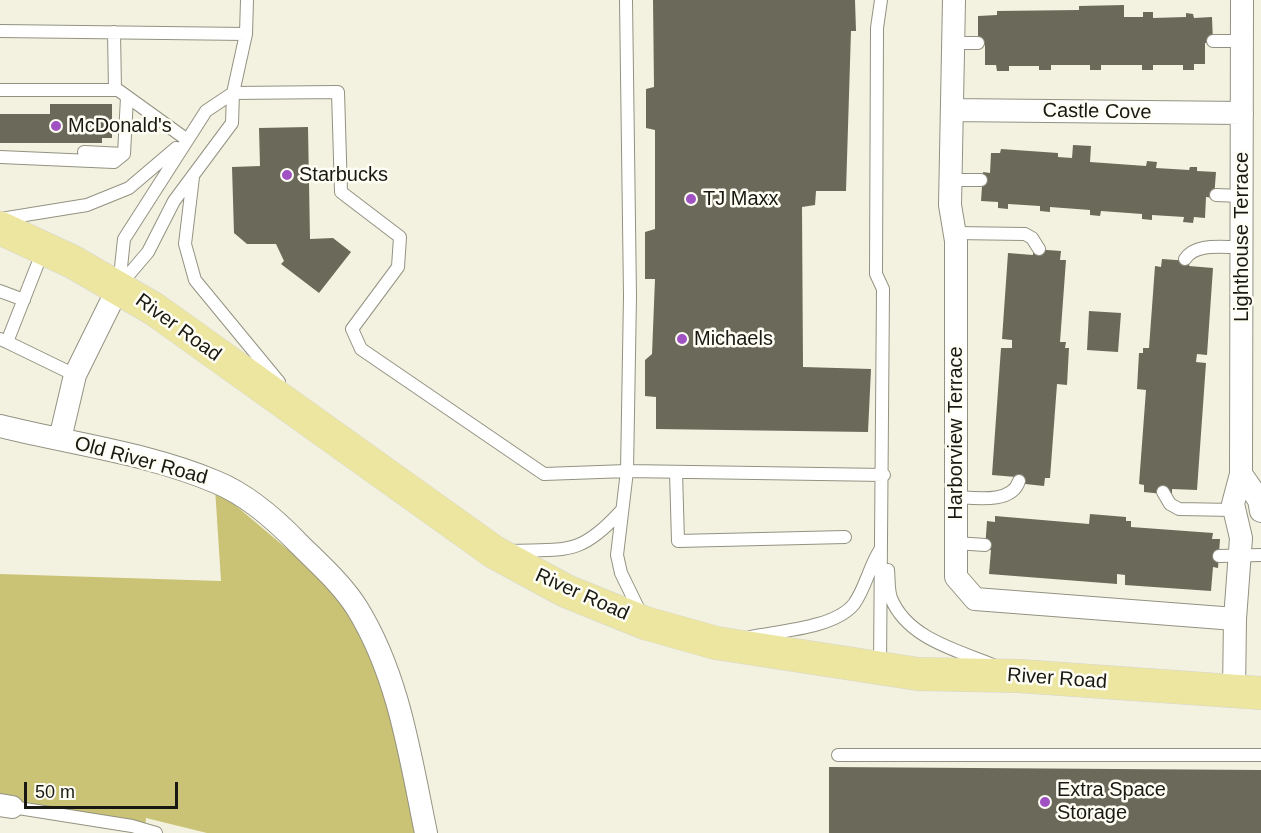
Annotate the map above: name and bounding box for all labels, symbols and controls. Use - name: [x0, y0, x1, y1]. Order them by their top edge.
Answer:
- street label: Castle Cove: [1042, 99, 1152, 125]
- place label: McDonald's: [68, 114, 172, 138]
- marker: McDonald's: [49, 119, 63, 133]
- street label: Lighthouse Terrace: [1230, 152, 1254, 322]
- place label: Starbucks: [299, 163, 388, 187]
- marker: Starbucks: [280, 168, 294, 182]
- place label: TJ Maxx: [703, 187, 779, 211]
- marker: TJ Maxx: [684, 192, 698, 206]
- street label: River Road: [130, 289, 226, 367]
- place label: Michaels: [694, 327, 773, 351]
- marker: Michaels: [675, 332, 689, 346]
- street label: Harborview Terrace: [944, 346, 968, 520]
- street label: Old River Road: [72, 432, 210, 490]
- street label: River Road: [531, 564, 633, 626]
- street label: River Road: [1006, 664, 1108, 694]
- scale bar: [27, 770, 182, 808]
- place label: Extra Space Storage: [1057, 778, 1166, 825]
- text: 50 m: [35, 782, 75, 802]
- marker: Extra Space Storage: [1038, 795, 1052, 809]

